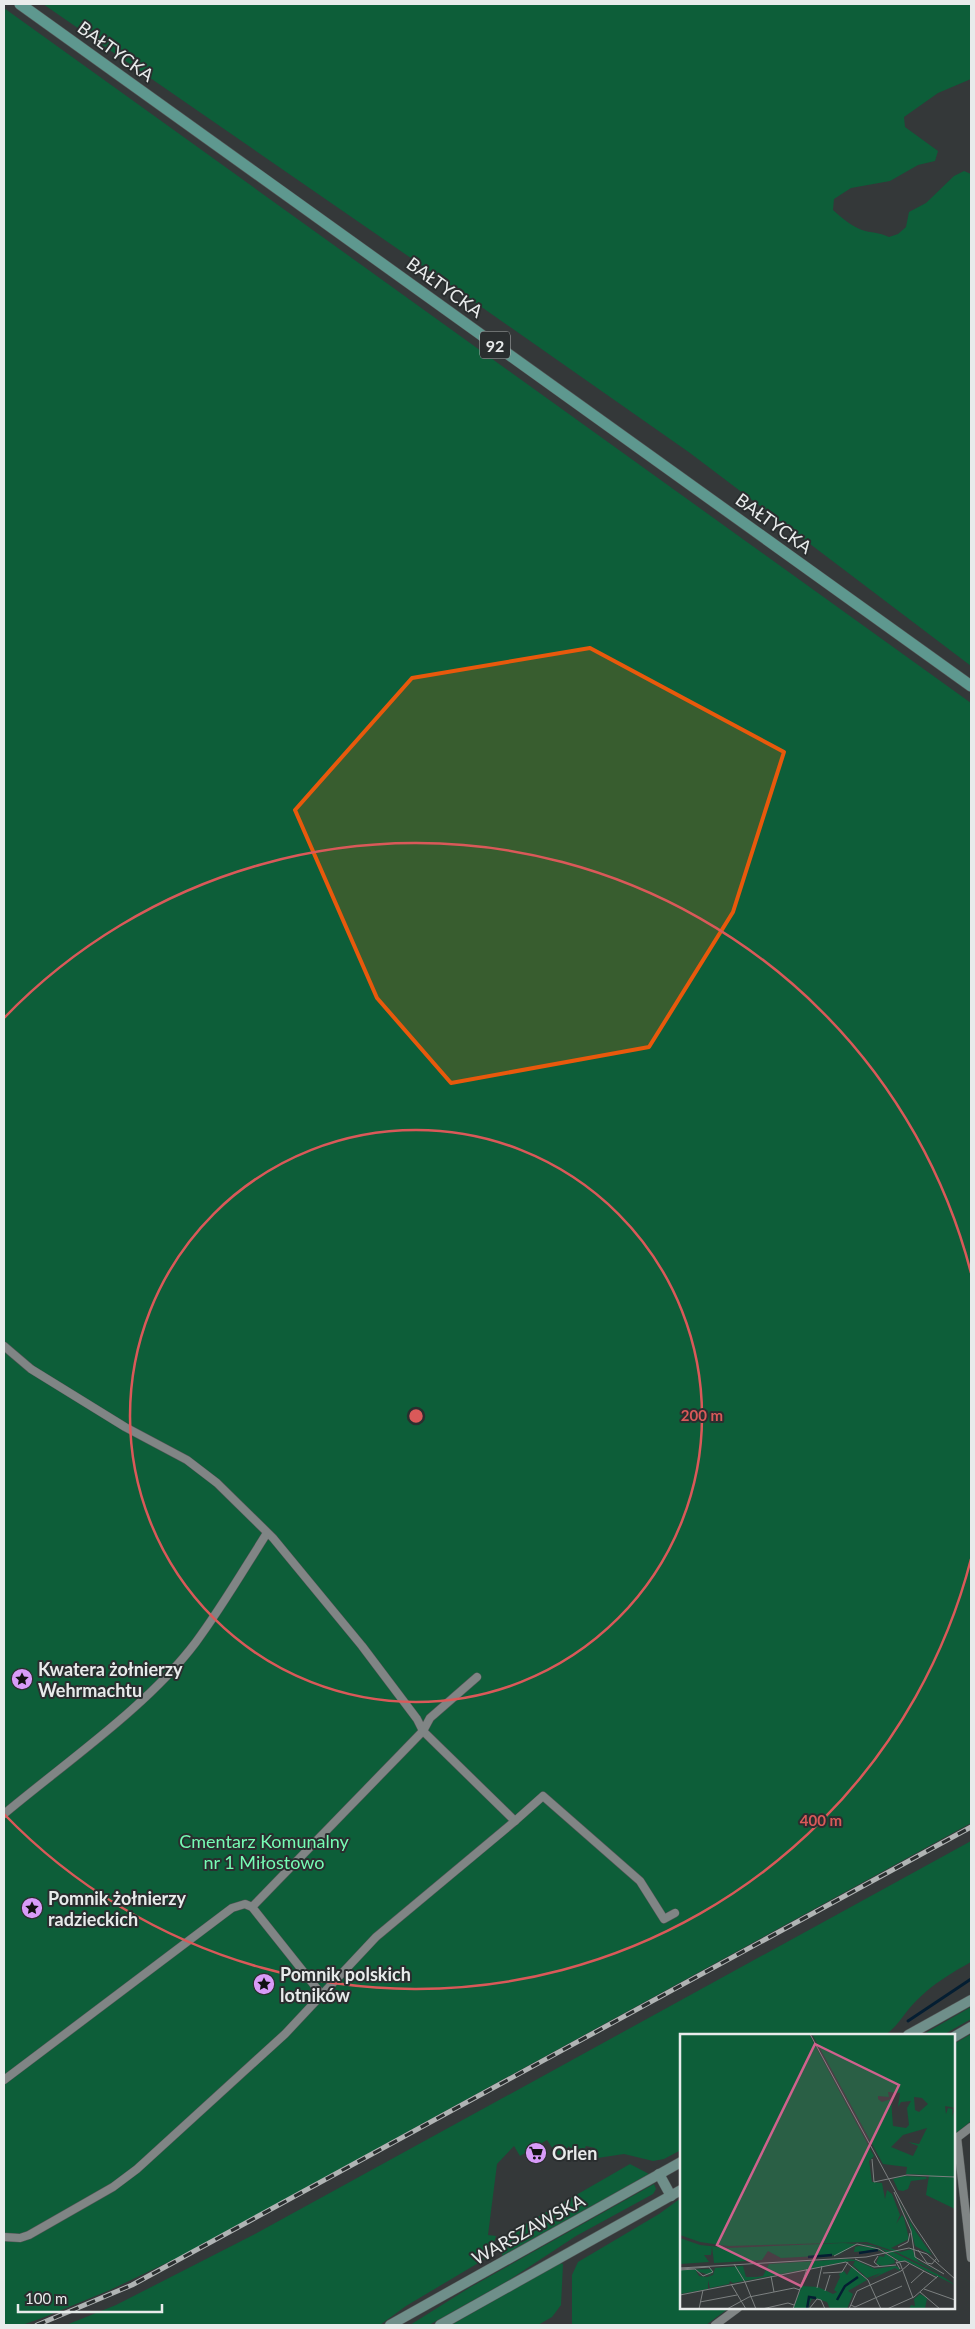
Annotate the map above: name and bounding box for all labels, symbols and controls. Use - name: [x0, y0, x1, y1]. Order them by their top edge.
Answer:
- street label: BAŁTYCKA: [74, 16, 159, 86]
- street label: BAŁTYCKA: [403, 252, 488, 322]
- road number: 92: [480, 332, 510, 358]
- street label: BAŁTYCKA: [732, 488, 817, 558]
- text: 200 m: [681, 1406, 723, 1424]
- centre of rings: [407, 1407, 425, 1425]
- place label: Kwatera żołnierzy Wehrmachtu: [38, 1658, 183, 1701]
- place icon: Kwatera żołnierzy Wehrmachtu: [10, 1667, 34, 1691]
- text: 400 m: [800, 1811, 842, 1829]
- park label: Cmentarz Komunalny nr 1 Miłostowo: [179, 1830, 349, 1873]
- place label: Pomnik żołnierzy radzieckich: [48, 1887, 187, 1930]
- place icon: Pomnik żołnierzy radzieckich: [20, 1896, 44, 1920]
- place label: Pomnik polskich lotników: [280, 1963, 411, 2006]
- place icon: Pomnik polskich lotników: [252, 1972, 276, 1996]
- inset map: [680, 2034, 955, 2309]
- supermarket icon: Orlen: [524, 2141, 548, 2165]
- place label: Orlen: [552, 2142, 597, 2164]
- street label: WARSZAWSKA: [468, 2189, 589, 2269]
- scale bar: [18, 2282, 161, 2314]
- text: 100 m: [25, 2289, 67, 2307]

